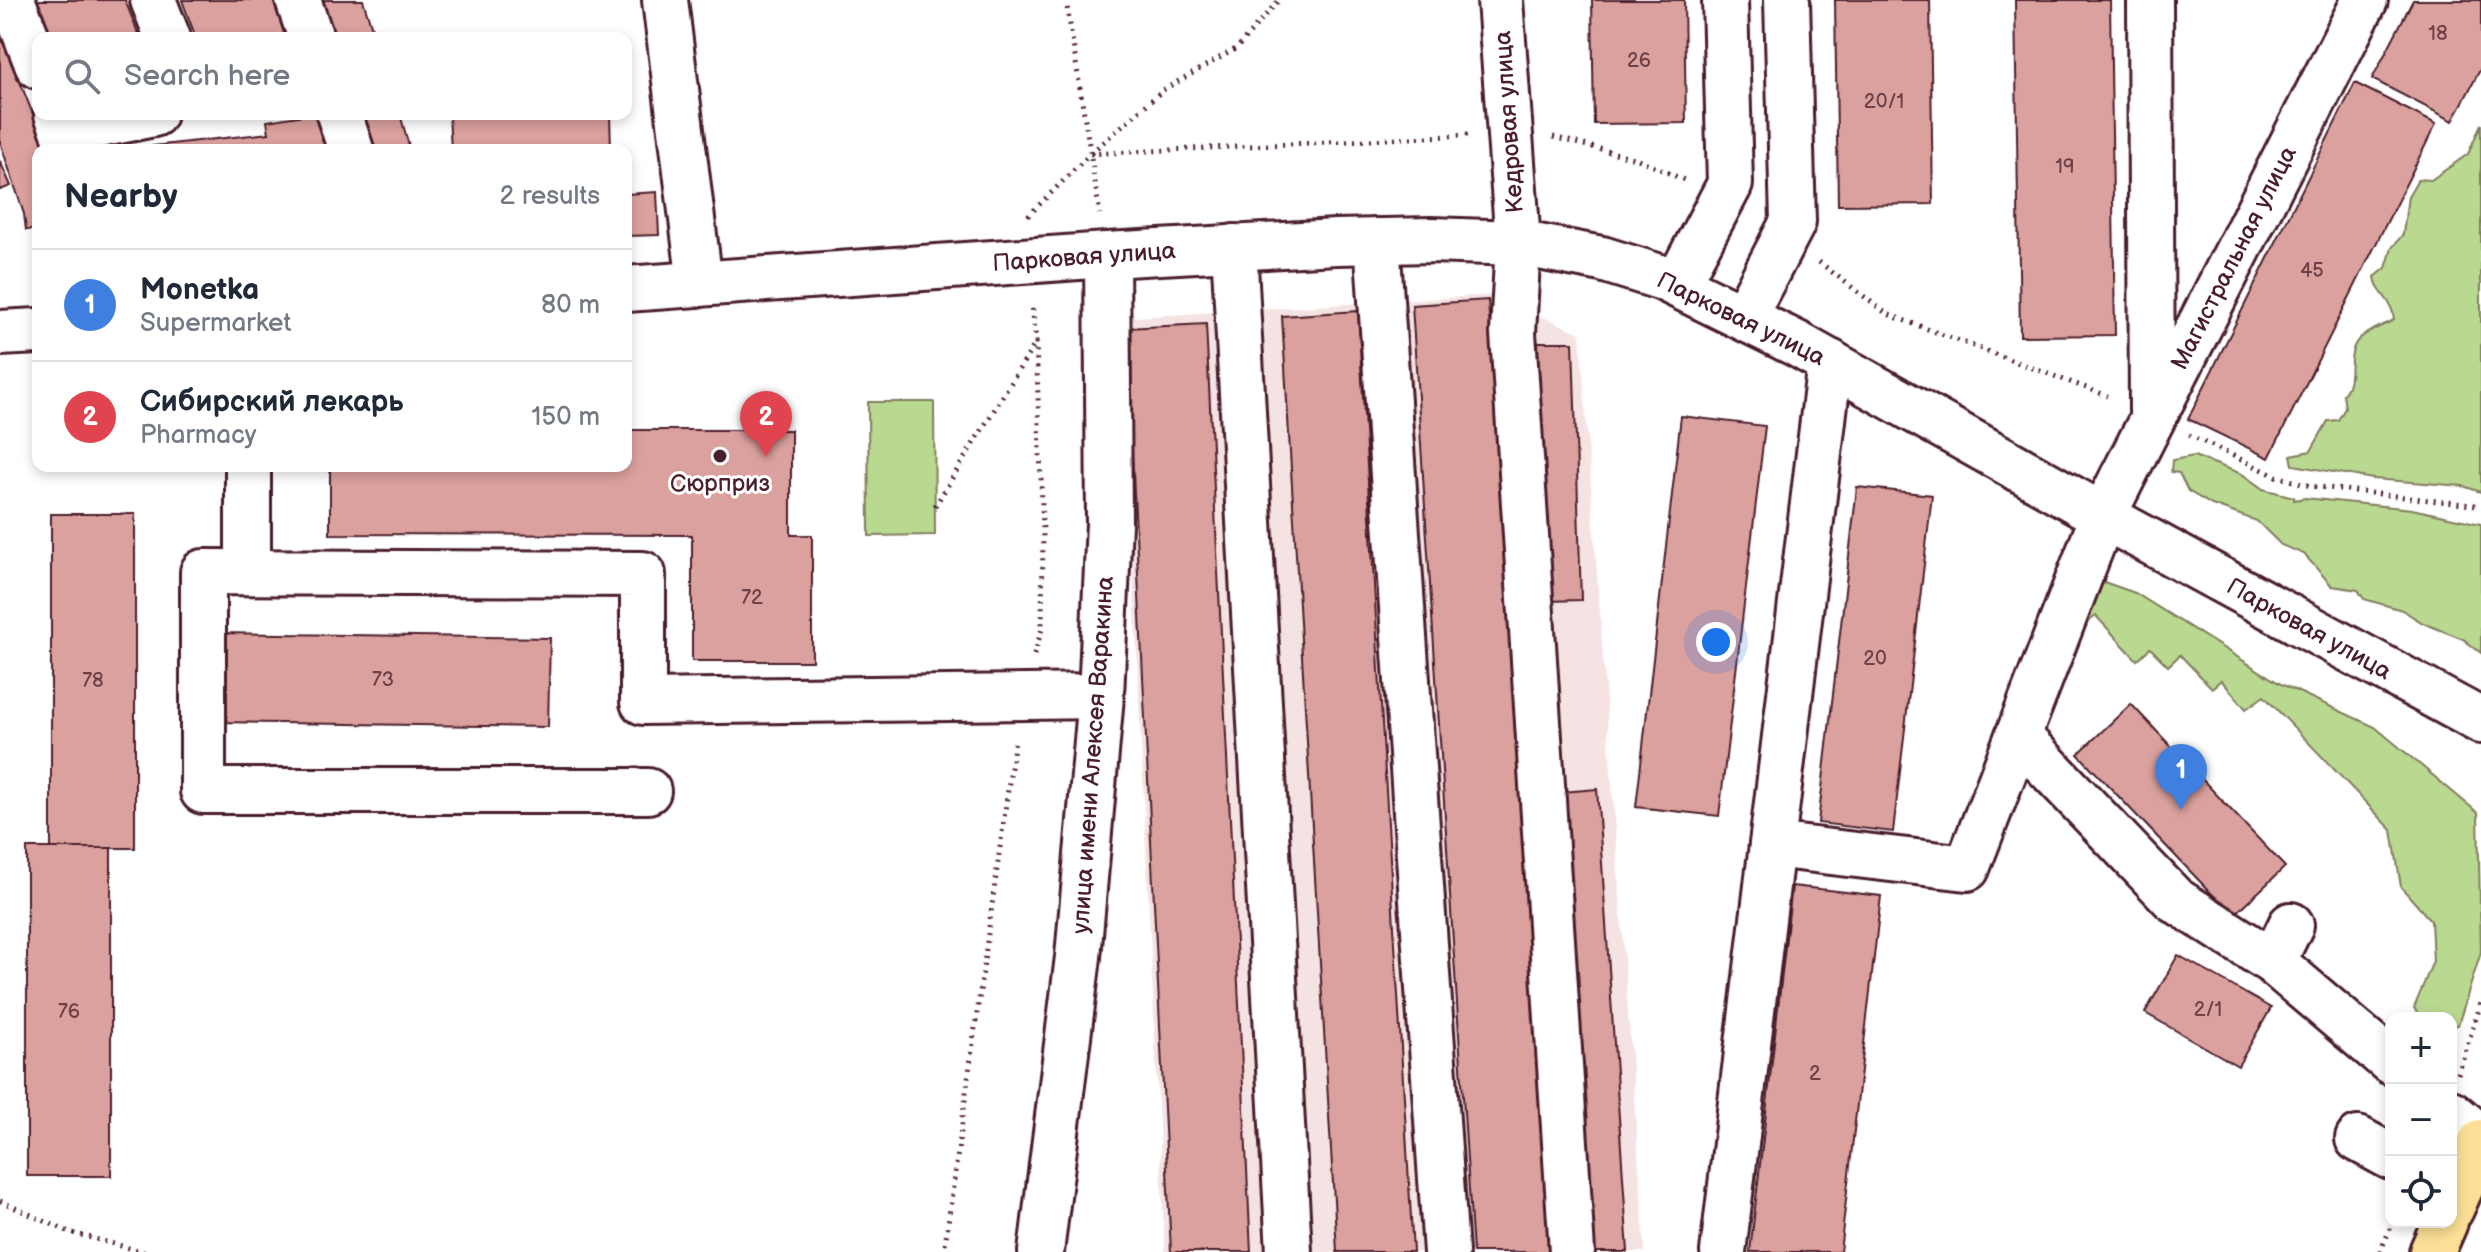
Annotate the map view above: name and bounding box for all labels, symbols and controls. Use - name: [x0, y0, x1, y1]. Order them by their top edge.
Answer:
- house number: 18: [2428, 22, 2448, 46]
- street label: Кедровая улица: [1488, 30, 1530, 214]
- search box: [32, 32, 632, 120]
- house number: 26: [1627, 49, 1651, 73]
- icon: search: [60, 54, 104, 98]
- text: Search here: [124, 58, 290, 94]
- house number: 20/1: [1864, 90, 1904, 114]
- street label: Магистральная улица: [2165, 141, 2303, 375]
- house number: 19: [2055, 155, 2075, 179]
- text: Nearby: [64, 176, 178, 217]
- text: 2 results: [500, 181, 600, 212]
- street label: Парковая улица: [991, 236, 1177, 278]
- house number: 45: [2300, 259, 2324, 283]
- street label: Парковая улица: [1652, 266, 1830, 372]
- text: Monetka: [140, 272, 259, 308]
- text: 1: [85, 290, 95, 321]
- text: 80 m: [541, 290, 600, 321]
- text: Supermarket: [140, 308, 291, 339]
- text: Сибирский лекарь: [140, 384, 404, 420]
- pin: 2: [740, 391, 792, 457]
- text: 2: [82, 402, 98, 433]
- text: 150 m: [531, 402, 600, 433]
- text: Pharmacy: [140, 420, 256, 451]
- marker: Сюрприз: [711, 447, 729, 465]
- place label: Сюрприз: [670, 469, 770, 498]
- street label: Парковая улица: [2222, 572, 2396, 686]
- street label: улица имени Алексея Варакина: [1066, 575, 1120, 935]
- house number: 72: [741, 586, 763, 610]
- your location: [1696, 622, 1736, 662]
- house number: 20: [1863, 647, 1887, 671]
- house number: 73: [372, 668, 394, 692]
- house number: 78: [82, 669, 104, 693]
- pin: 1: [2155, 744, 2207, 810]
- house number: 2/1: [2194, 998, 2222, 1022]
- house number: 76: [58, 1000, 80, 1024]
- map controls: [2385, 1012, 2457, 1228]
- button: +: [2385, 1012, 2457, 1084]
- house number: 2: [1809, 1062, 1821, 1086]
- button: −: [2385, 1084, 2457, 1156]
- button: locate: [2385, 1156, 2457, 1228]

